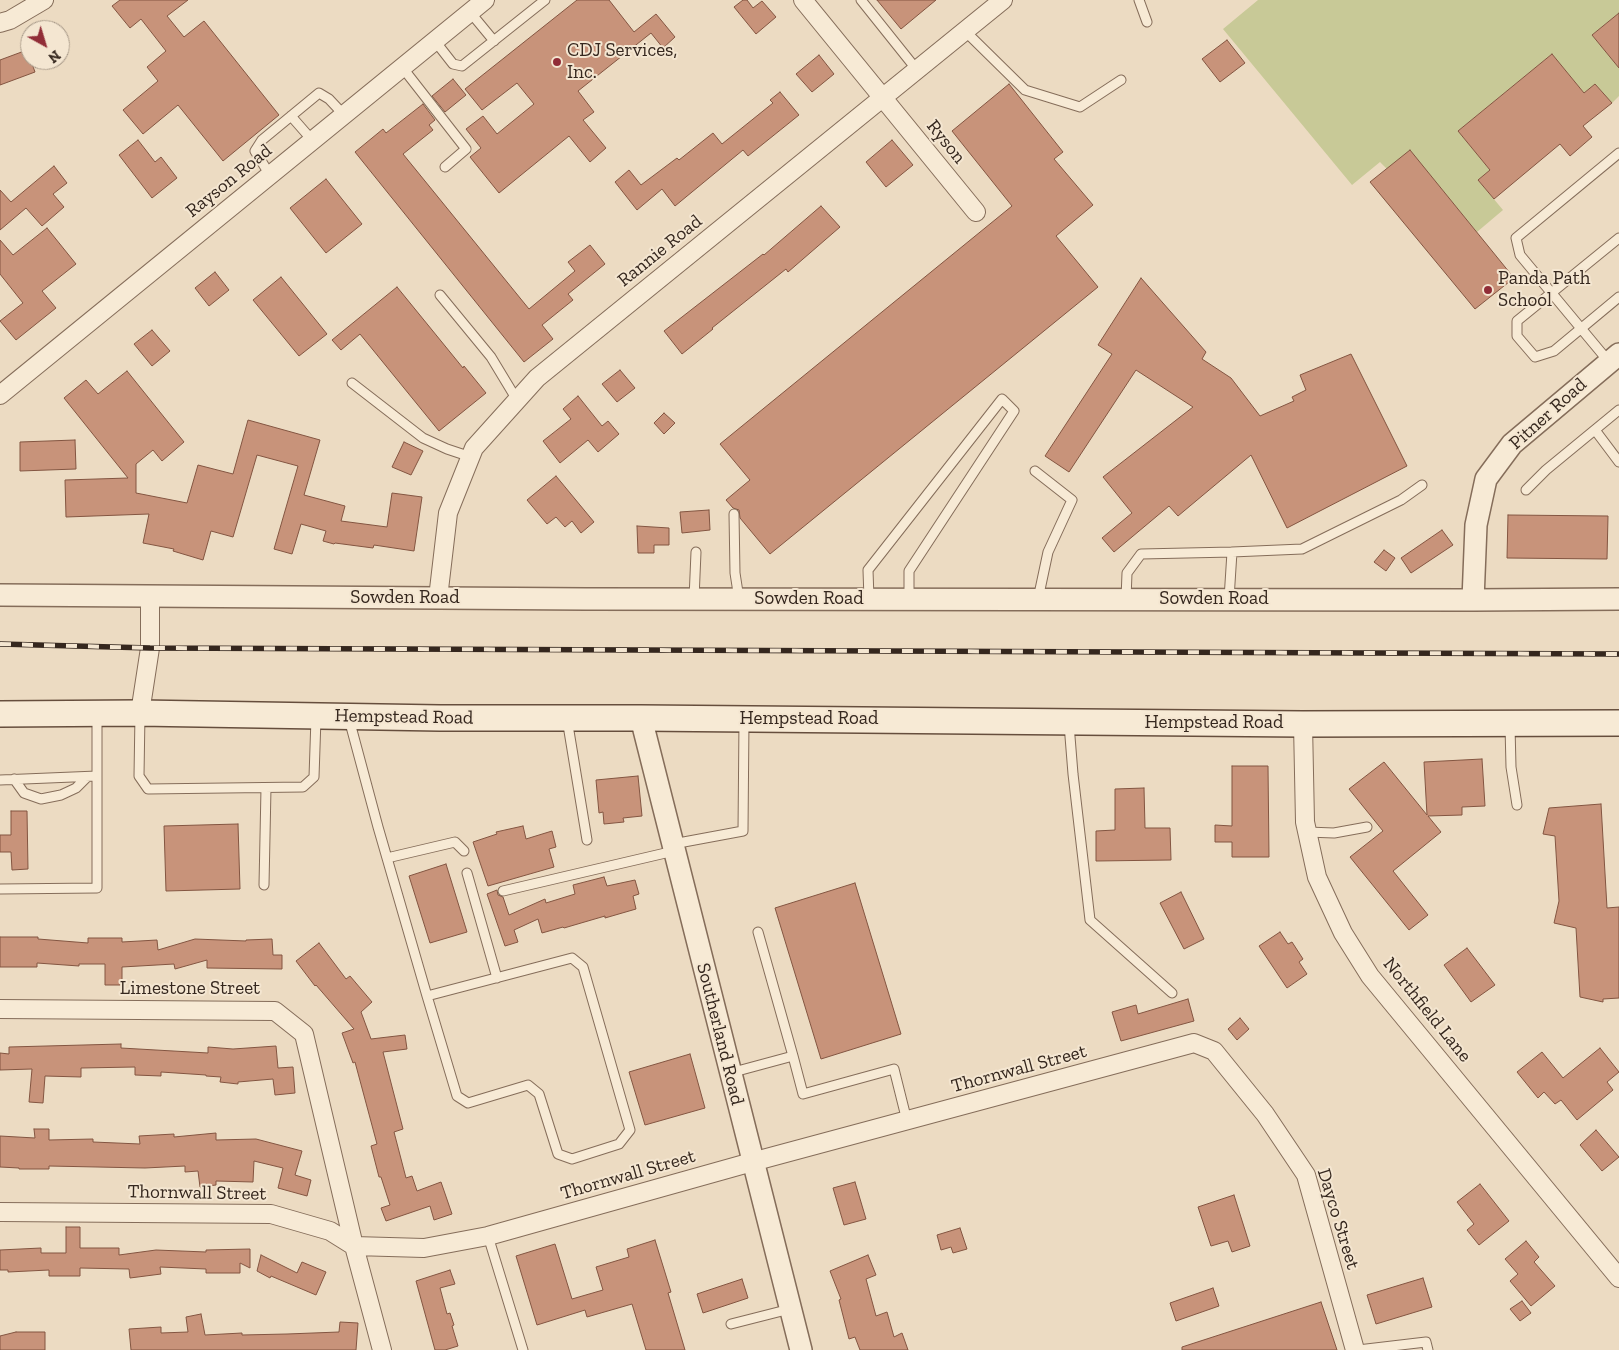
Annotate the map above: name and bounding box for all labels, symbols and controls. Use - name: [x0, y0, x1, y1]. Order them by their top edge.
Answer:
- north arrow: [20, 20, 70, 70]
- place label: CDJ Services, Inc.: [567, 40, 677, 84]
- text: N: [45, 46, 64, 66]
- marker: CDJ Services, Inc.: [551, 56, 563, 68]
- street label: Ryson: [921, 115, 971, 169]
- street label: Rayson Road: [181, 139, 277, 223]
- street label: Rannie Road: [613, 210, 707, 292]
- place label: Panda Path School: [1498, 268, 1590, 312]
- marker: Panda Path School: [1482, 284, 1494, 296]
- street label: Pitner Road: [1505, 373, 1591, 455]
- street label: Sowden Road: [350, 587, 460, 609]
- street label: Sowden Road: [754, 588, 864, 610]
- street label: Sowden Road: [1159, 588, 1269, 610]
- street label: Hempstead Road: [334, 704, 474, 730]
- street label: Hempstead Road: [740, 708, 878, 730]
- street label: Hempstead Road: [1145, 712, 1283, 734]
- street label: Northfield Lane: [1378, 953, 1476, 1067]
- street label: Southerland Road: [691, 961, 749, 1107]
- street label: Limestone Street: [120, 978, 260, 1000]
- street label: Thornwall Street: [949, 1040, 1089, 1098]
- street label: Thornwall Street: [558, 1145, 698, 1205]
- street label: Dayco Street: [1312, 1166, 1364, 1272]
- street label: Thornwall Street: [127, 1180, 267, 1206]

